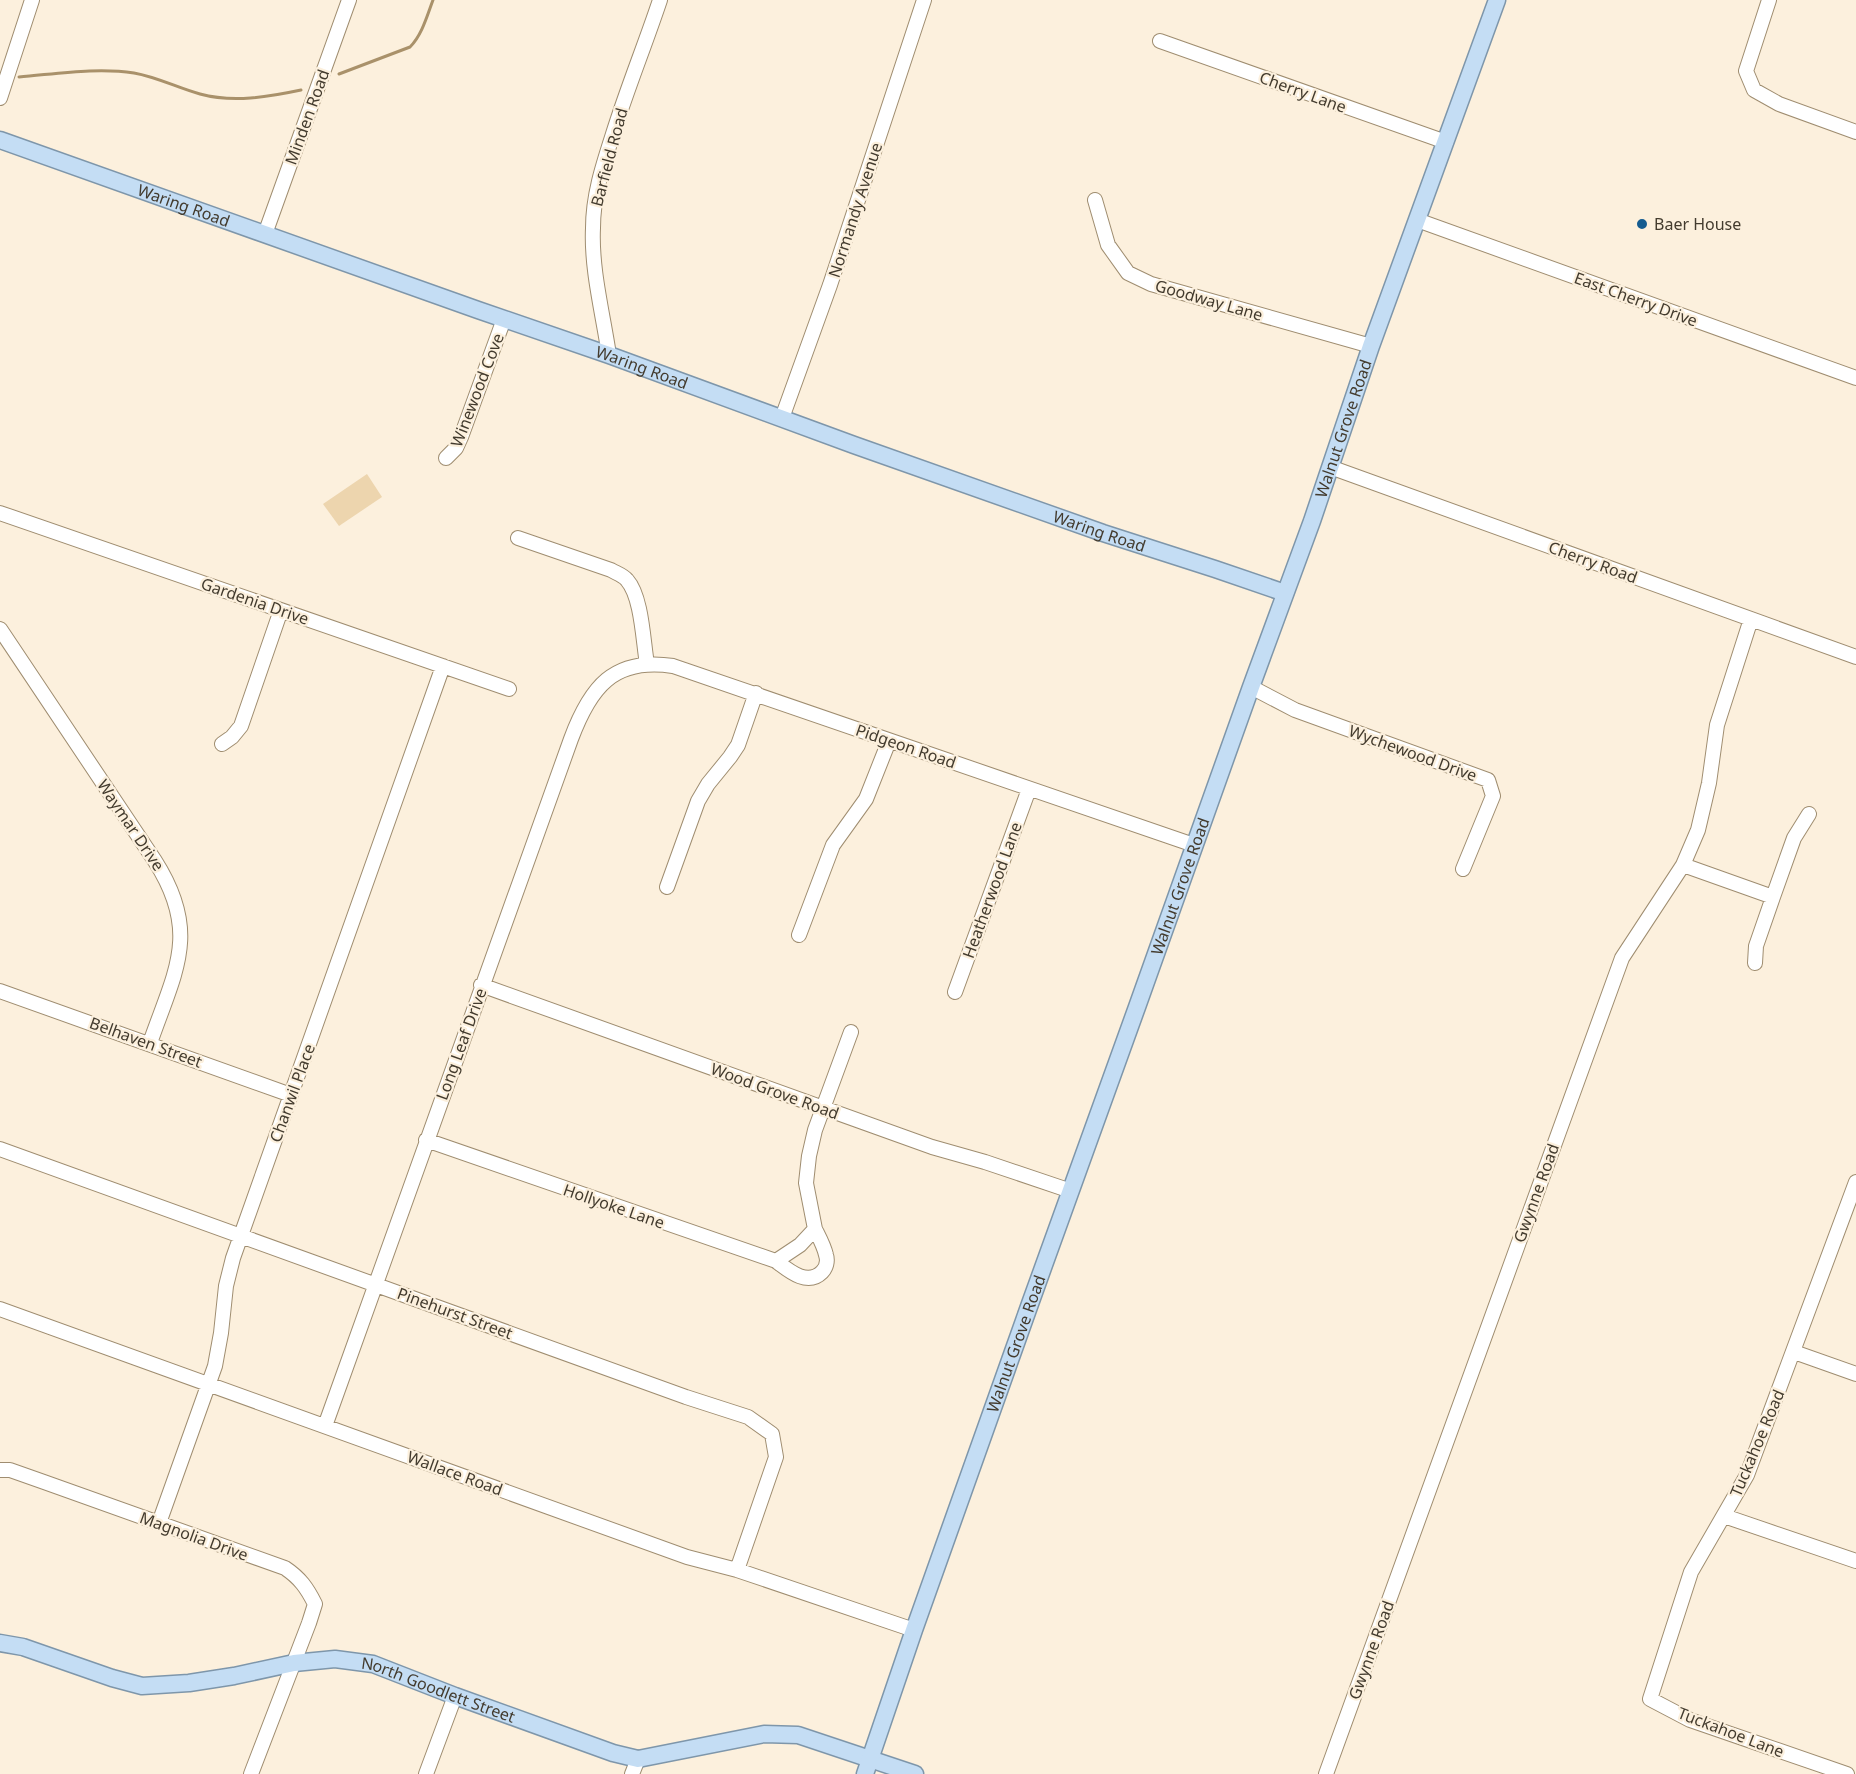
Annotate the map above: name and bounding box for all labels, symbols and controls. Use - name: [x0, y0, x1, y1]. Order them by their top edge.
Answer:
- street label: Minden Road: [280, 66, 334, 168]
- street label: Cherry Lane: [1257, 66, 1349, 118]
- street label: Barfield Road: [585, 105, 633, 209]
- street label: Normandy Avenue: [823, 140, 887, 280]
- street label: Waring Road: [134, 179, 233, 232]
- place label: Baer House: [1654, 213, 1741, 235]
- marker: Baer House: [1635, 217, 1649, 231]
- street label: East Cherry Drive: [1571, 266, 1701, 332]
- street label: Goodway Lane: [1153, 274, 1265, 326]
- street label: Winewood Cove: [445, 330, 509, 450]
- street label: Waring Road: [593, 340, 691, 394]
- street label: Walnut Grove Road: [1310, 356, 1377, 500]
- street label: Waring Road: [1050, 505, 1149, 557]
- street label: Cherry Road: [1546, 536, 1640, 588]
- street label: Gardenia Drive: [198, 572, 312, 630]
- street label: Pidgeon Road: [853, 719, 959, 773]
- street label: Wychewood Drive: [1346, 720, 1480, 786]
- street label: Waymar Drive: [92, 775, 170, 875]
- street label: Walnut Grove Road: [1145, 814, 1215, 958]
- street label: Heatherwood Lane: [957, 819, 1027, 961]
- street label: Long Leaf Drive: [431, 985, 491, 1103]
- street label: Belhaven Street: [87, 1011, 206, 1073]
- street label: Chanwil Place: [264, 1041, 320, 1145]
- street label: Wood Grove Road: [708, 1058, 842, 1124]
- street label: Gwynne Road: [1508, 1140, 1564, 1246]
- street label: Hollyoke Lane: [560, 1178, 668, 1234]
- street label: Walnut Grove Road: [981, 1272, 1051, 1415]
- street label: Pinehurst Street: [394, 1282, 516, 1344]
- street label: Tuckahoe Road: [1725, 1386, 1789, 1500]
- street label: Wallace Road: [404, 1446, 506, 1500]
- street label: Magnolia Drive: [137, 1506, 251, 1566]
- street label: Gwynne Road: [1343, 1597, 1399, 1703]
- street label: North Goodlett Street: [360, 1652, 518, 1728]
- street label: Tuckahoe Lane: [1675, 1702, 1787, 1762]

